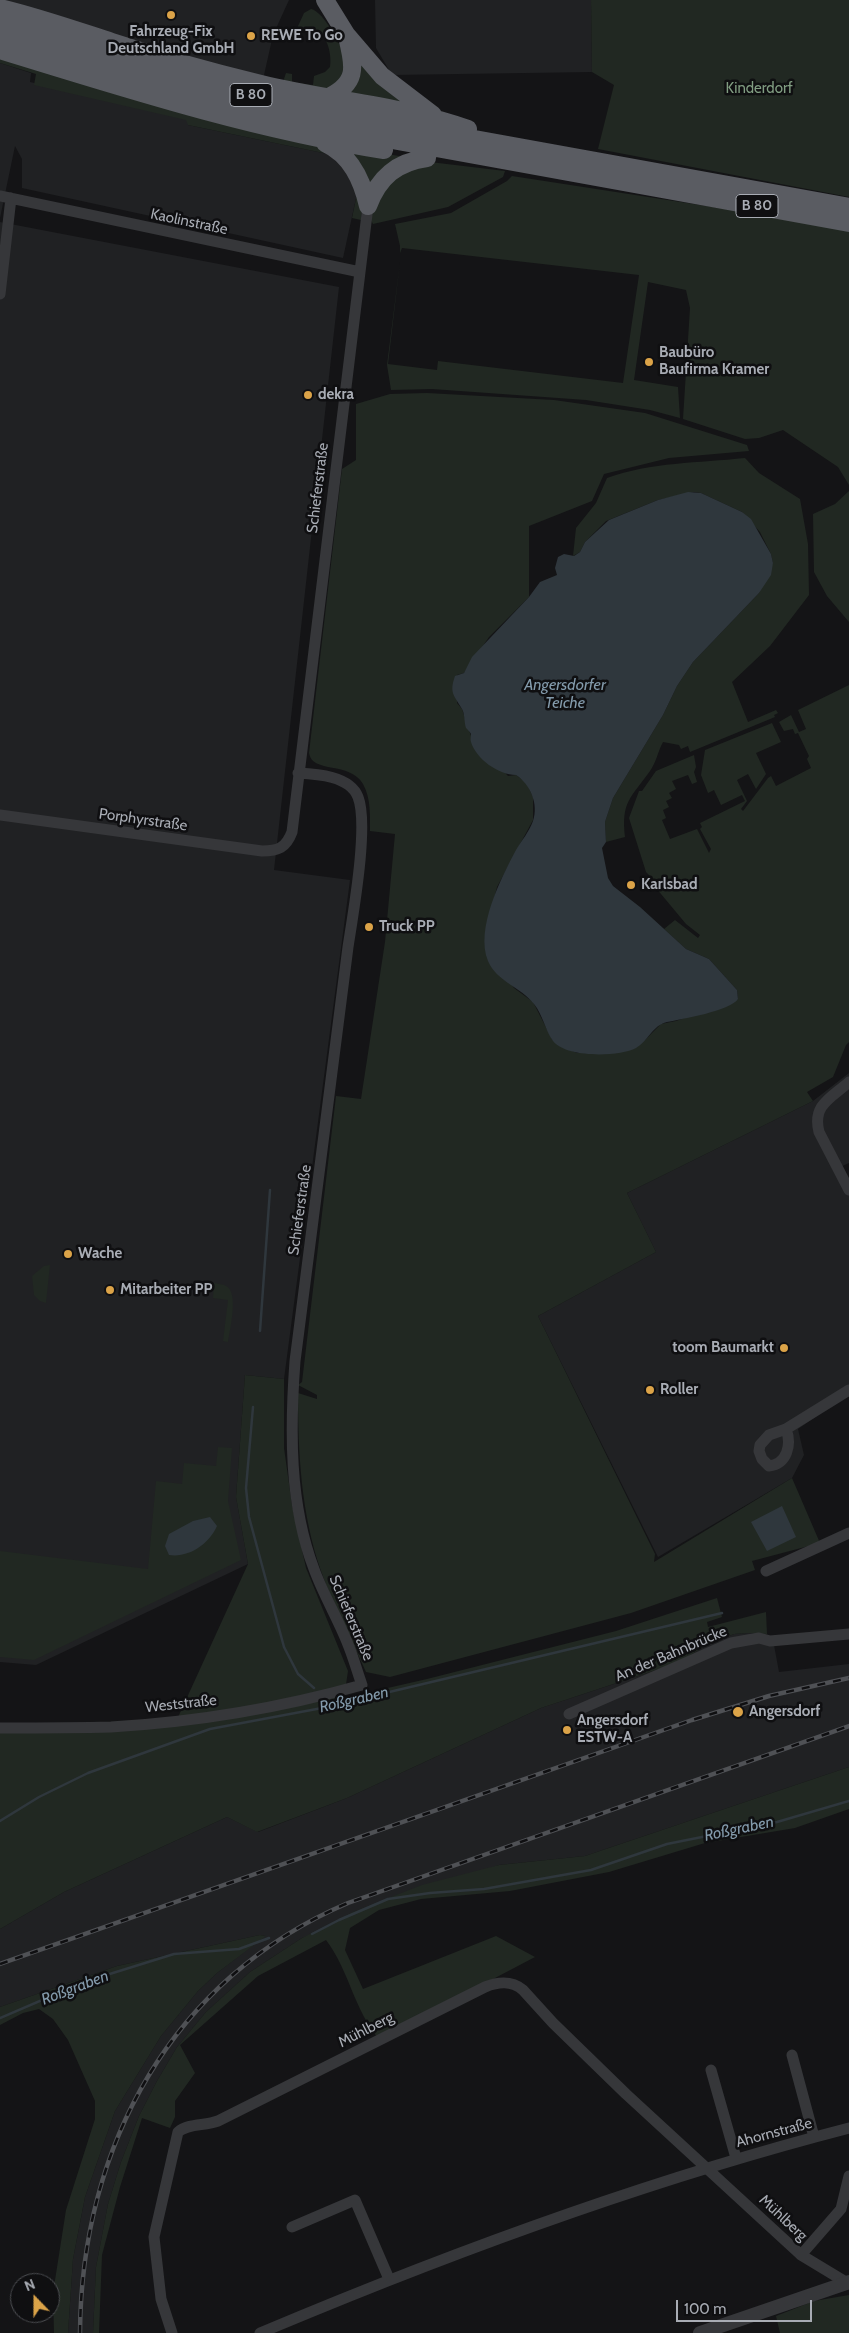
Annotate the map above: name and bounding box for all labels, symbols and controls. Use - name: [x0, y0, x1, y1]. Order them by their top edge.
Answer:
- marker: Fahrzeug-Fix Deutschland GmbH: [165, 9, 177, 21]
- place label: Fahrzeug-Fix Deutschland GmbH: [107, 23, 235, 58]
- place label: REWE To Go: [261, 27, 343, 45]
- marker: REWE To Go: [245, 30, 257, 42]
- park label: Kinderdorf: [725, 80, 793, 98]
- road number: B 80: [230, 84, 272, 106]
- road number: B 80: [736, 195, 778, 218]
- street label: Kaolinstraße: [149, 205, 229, 239]
- place label: Baubüro Baufirma Kramer: [659, 344, 769, 379]
- marker: Baubüro Baufirma Kramer: [643, 356, 655, 368]
- place label: dekra: [318, 386, 354, 404]
- marker: dekra: [302, 389, 314, 401]
- street label: Schieferstraße: [304, 442, 332, 534]
- water label: Angersdorfer Teiche: [524, 675, 606, 713]
- street label: Porphyrstraße: [98, 805, 188, 835]
- place label: Karlsbad: [641, 876, 698, 894]
- marker: Karlsbad: [625, 879, 637, 891]
- place label: Truck PP: [379, 918, 435, 936]
- marker: Truck PP: [363, 921, 375, 933]
- street label: Schieferstraße: [285, 1164, 315, 1256]
- place label: Wache: [78, 1245, 122, 1263]
- marker: Wache: [62, 1248, 74, 1260]
- place label: Mitarbeiter PP: [120, 1281, 213, 1299]
- marker: Mitarbeiter PP: [104, 1284, 116, 1296]
- place label: toom Baumarkt: [672, 1339, 774, 1357]
- marker: toom Baumarkt: [778, 1342, 790, 1354]
- place label: Roller: [660, 1381, 698, 1399]
- marker: Roller: [644, 1384, 656, 1396]
- street label: Schieferstraße: [325, 1573, 377, 1663]
- street label: An der Bahnbrücke: [612, 1622, 730, 1686]
- water label: Roßgraben: [318, 1683, 390, 1717]
- street label: Weststraße: [144, 1691, 218, 1717]
- place label: Angersdorf: [749, 1703, 820, 1721]
- marker: Angersdorf: [731, 1705, 745, 1719]
- place label: Angersdorf ESTW-A: [577, 1712, 648, 1747]
- marker: Angersdorf ESTW-A: [561, 1724, 573, 1736]
- water label: Roßgraben: [703, 1812, 775, 1846]
- water label: Roßgraben: [39, 1966, 111, 2010]
- street label: Mühlberg: [335, 2008, 397, 2052]
- street label: Ahornstraße: [734, 2114, 814, 2152]
- street label: Mühlberg: [755, 2191, 811, 2245]
- north arrow: [10, 2273, 60, 2323]
- text: N: [22, 2275, 38, 2295]
- scale bar: [679, 2290, 815, 2322]
- text: 100 m: [684, 2300, 726, 2318]

